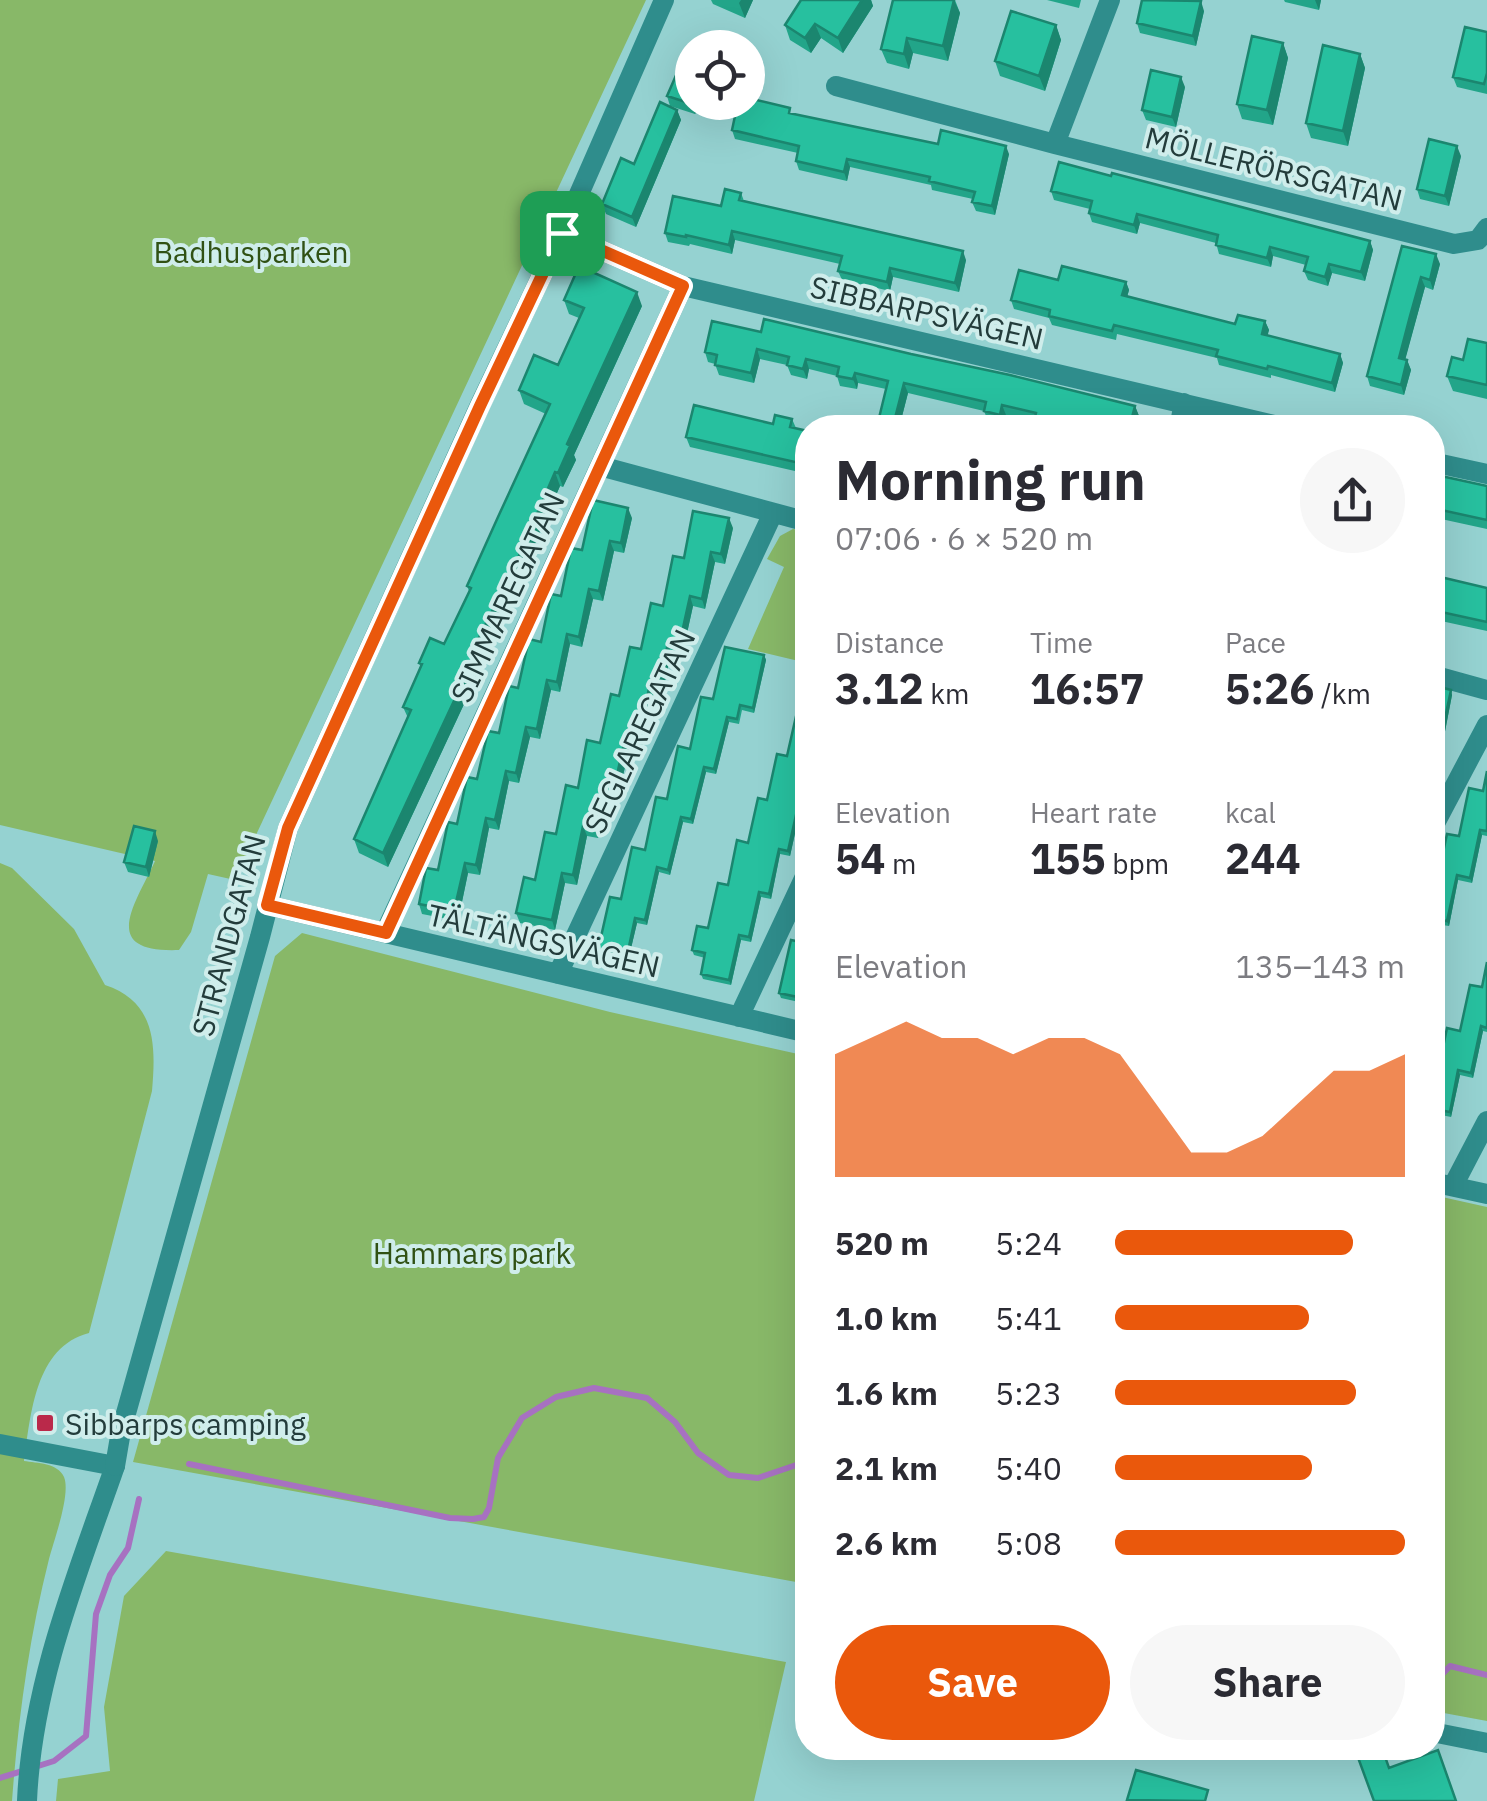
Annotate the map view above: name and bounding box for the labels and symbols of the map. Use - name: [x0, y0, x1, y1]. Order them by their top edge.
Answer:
- street label: MÖLLERÖRSGATAN: [1141, 117, 1407, 219]
- pin: [520, 191, 605, 276]
- park label: Badhusparken: [154, 232, 348, 271]
- street label: SIBBARPSVÄGEN: [807, 266, 1047, 358]
- street label: SIMMAREGATAN: [441, 486, 573, 708]
- street label: SEGLAREGATAN: [575, 623, 703, 839]
- street label: STRANDGATAN: [182, 830, 274, 1040]
- street label: TÄLTÄNGSVÄGEN: [424, 894, 664, 986]
- park label: Hammars park: [373, 1233, 571, 1272]
- place label: Sibbarps camping: [65, 1404, 306, 1443]
- marker: Sibbarps camping: [34, 1412, 56, 1434]

